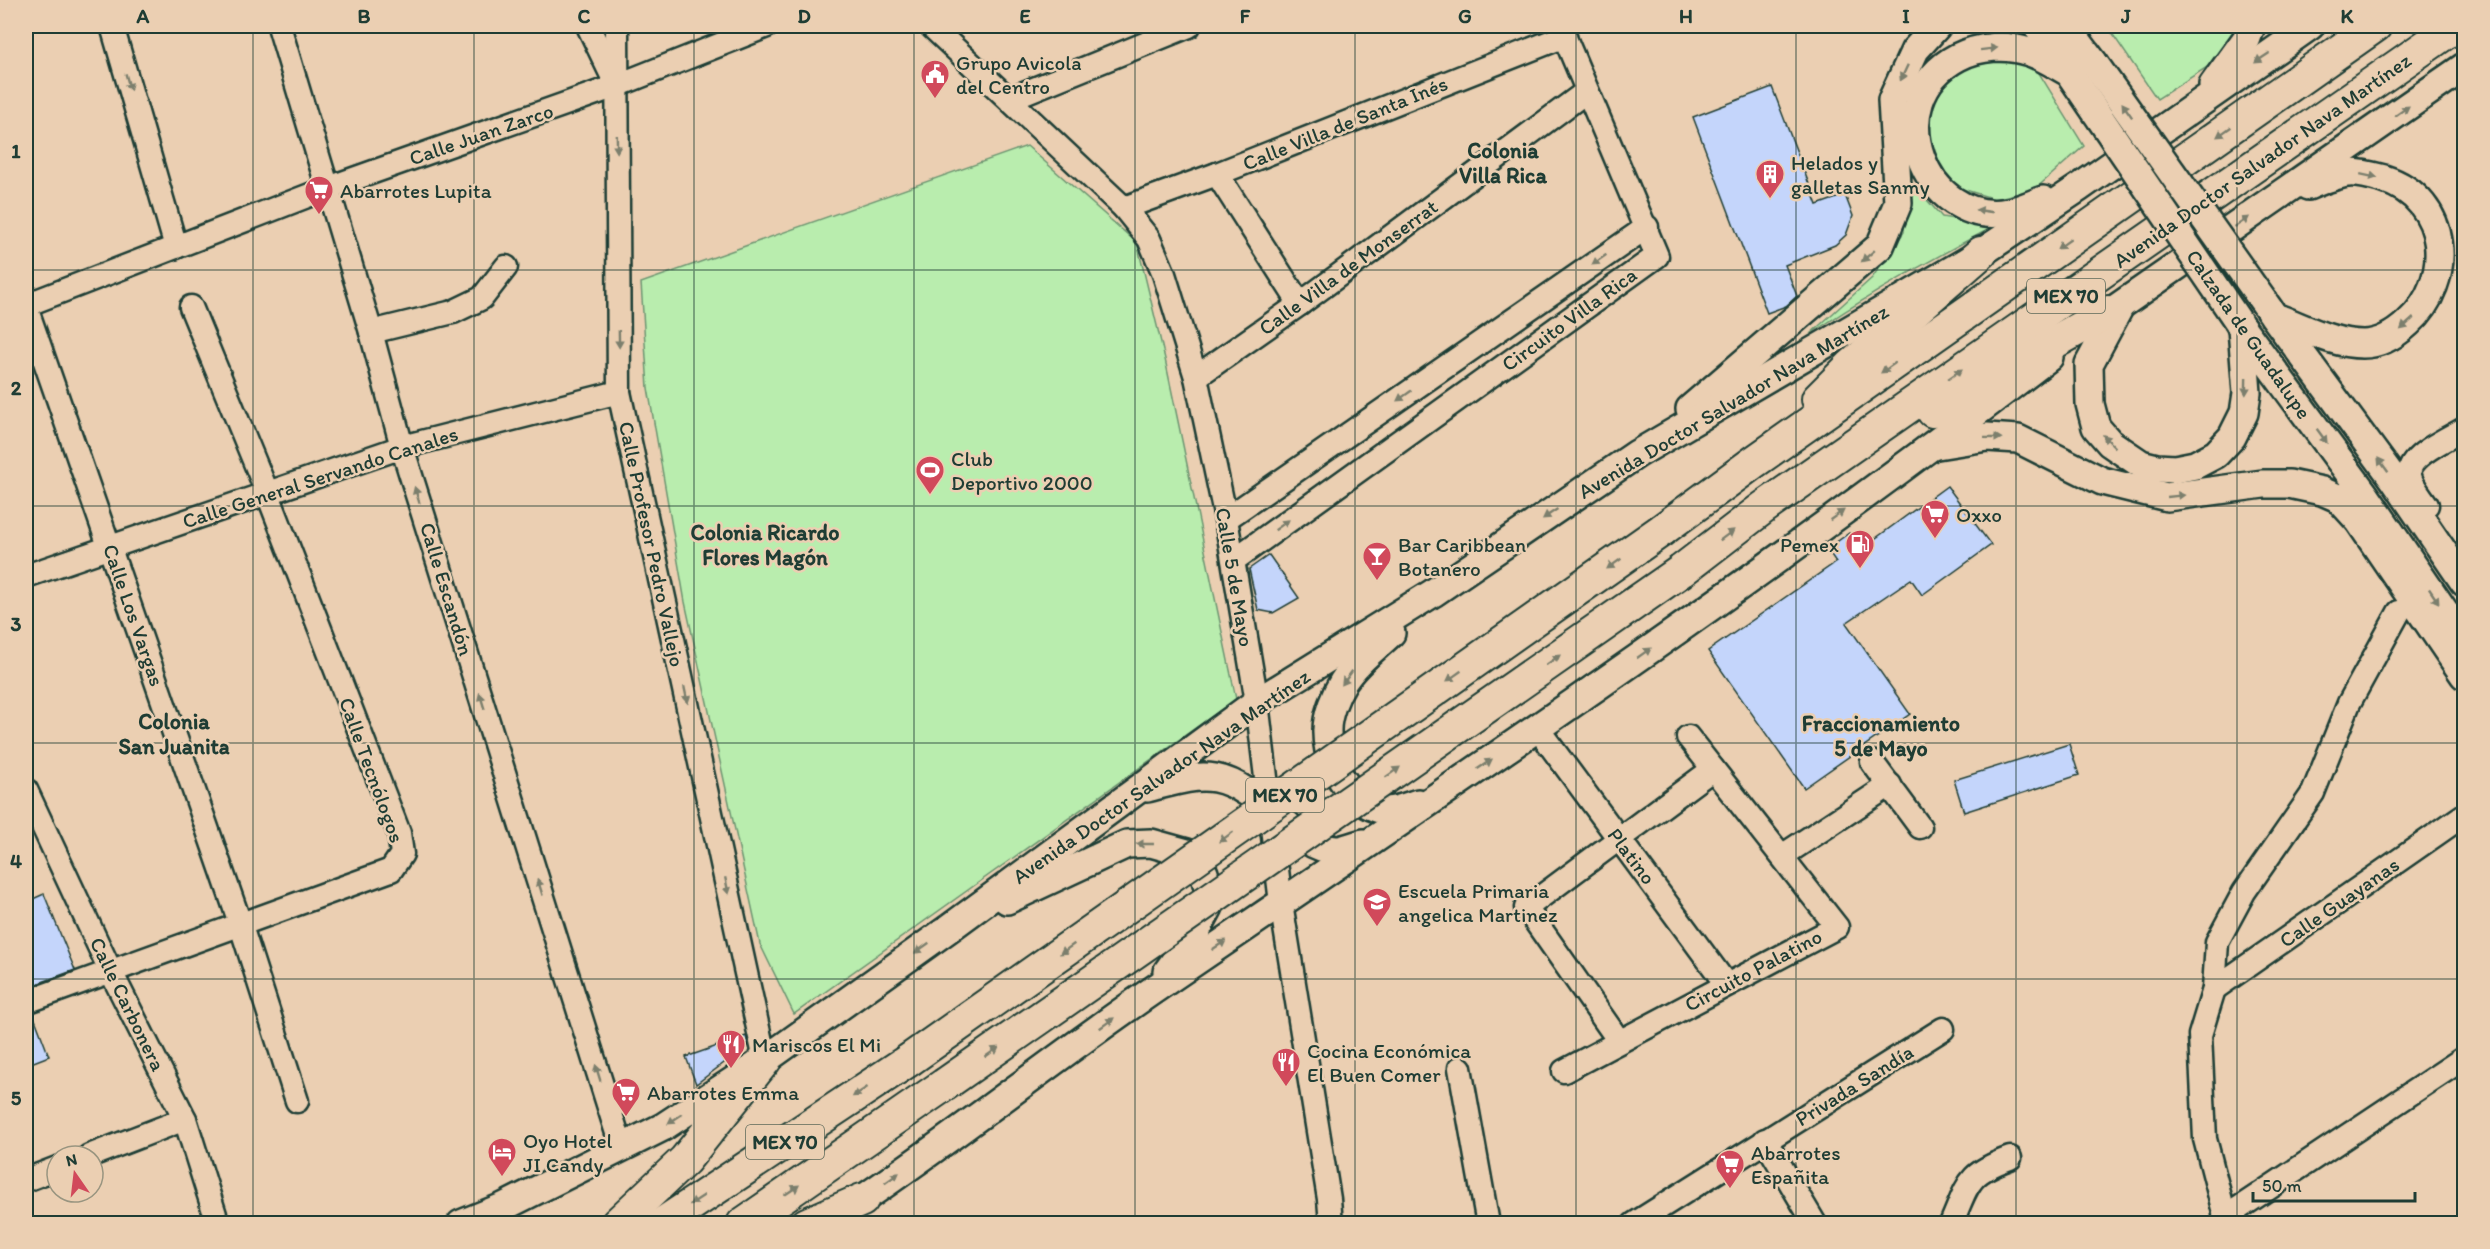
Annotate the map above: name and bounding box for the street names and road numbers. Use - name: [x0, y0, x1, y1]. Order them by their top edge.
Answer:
- street label: Avenida Doctor Salvador Nava Martínez: [2108, 47, 2416, 273]
- street label: Calle Villa de Santa Inés: [1239, 70, 1451, 176]
- street label: Calle Juan Zarco: [406, 98, 556, 170]
- street label: Calle Villa de Monserrat: [1254, 194, 1442, 340]
- street label: Calzada de Guadalupe: [2181, 244, 2317, 424]
- street label: Circuito Villa Rica: [1497, 262, 1641, 376]
- road number: MEX 70: [2027, 279, 2105, 313]
- street label: Avenida Doctor Salvador Nava Martínez: [1573, 298, 1893, 504]
- street label: Calle Profesor Pedro Vallejo: [614, 419, 690, 669]
- street label: Calle General Servando Canales: [179, 421, 461, 533]
- street label: Calle 5 de Mayo: [1210, 505, 1260, 649]
- street label: Calle Escandón: [415, 519, 479, 659]
- street label: Calle Los Vargas: [98, 541, 170, 689]
- street label: Avenida Doctor Salvador Nava Martínez: [1007, 663, 1315, 889]
- street label: Calle Tecnólogos: [334, 694, 410, 846]
- road number: MEX 70: [1246, 778, 1324, 812]
- street label: Platino: [1603, 823, 1661, 889]
- street label: Calle Guayanas: [2274, 851, 2404, 953]
- street label: Circuito Palatino: [1680, 923, 1826, 1017]
- street label: Calle Carbonera: [85, 933, 171, 1075]
- street label: Privada Sandía: [1790, 1039, 1918, 1131]
- road number: MEX 70: [746, 1125, 824, 1159]

